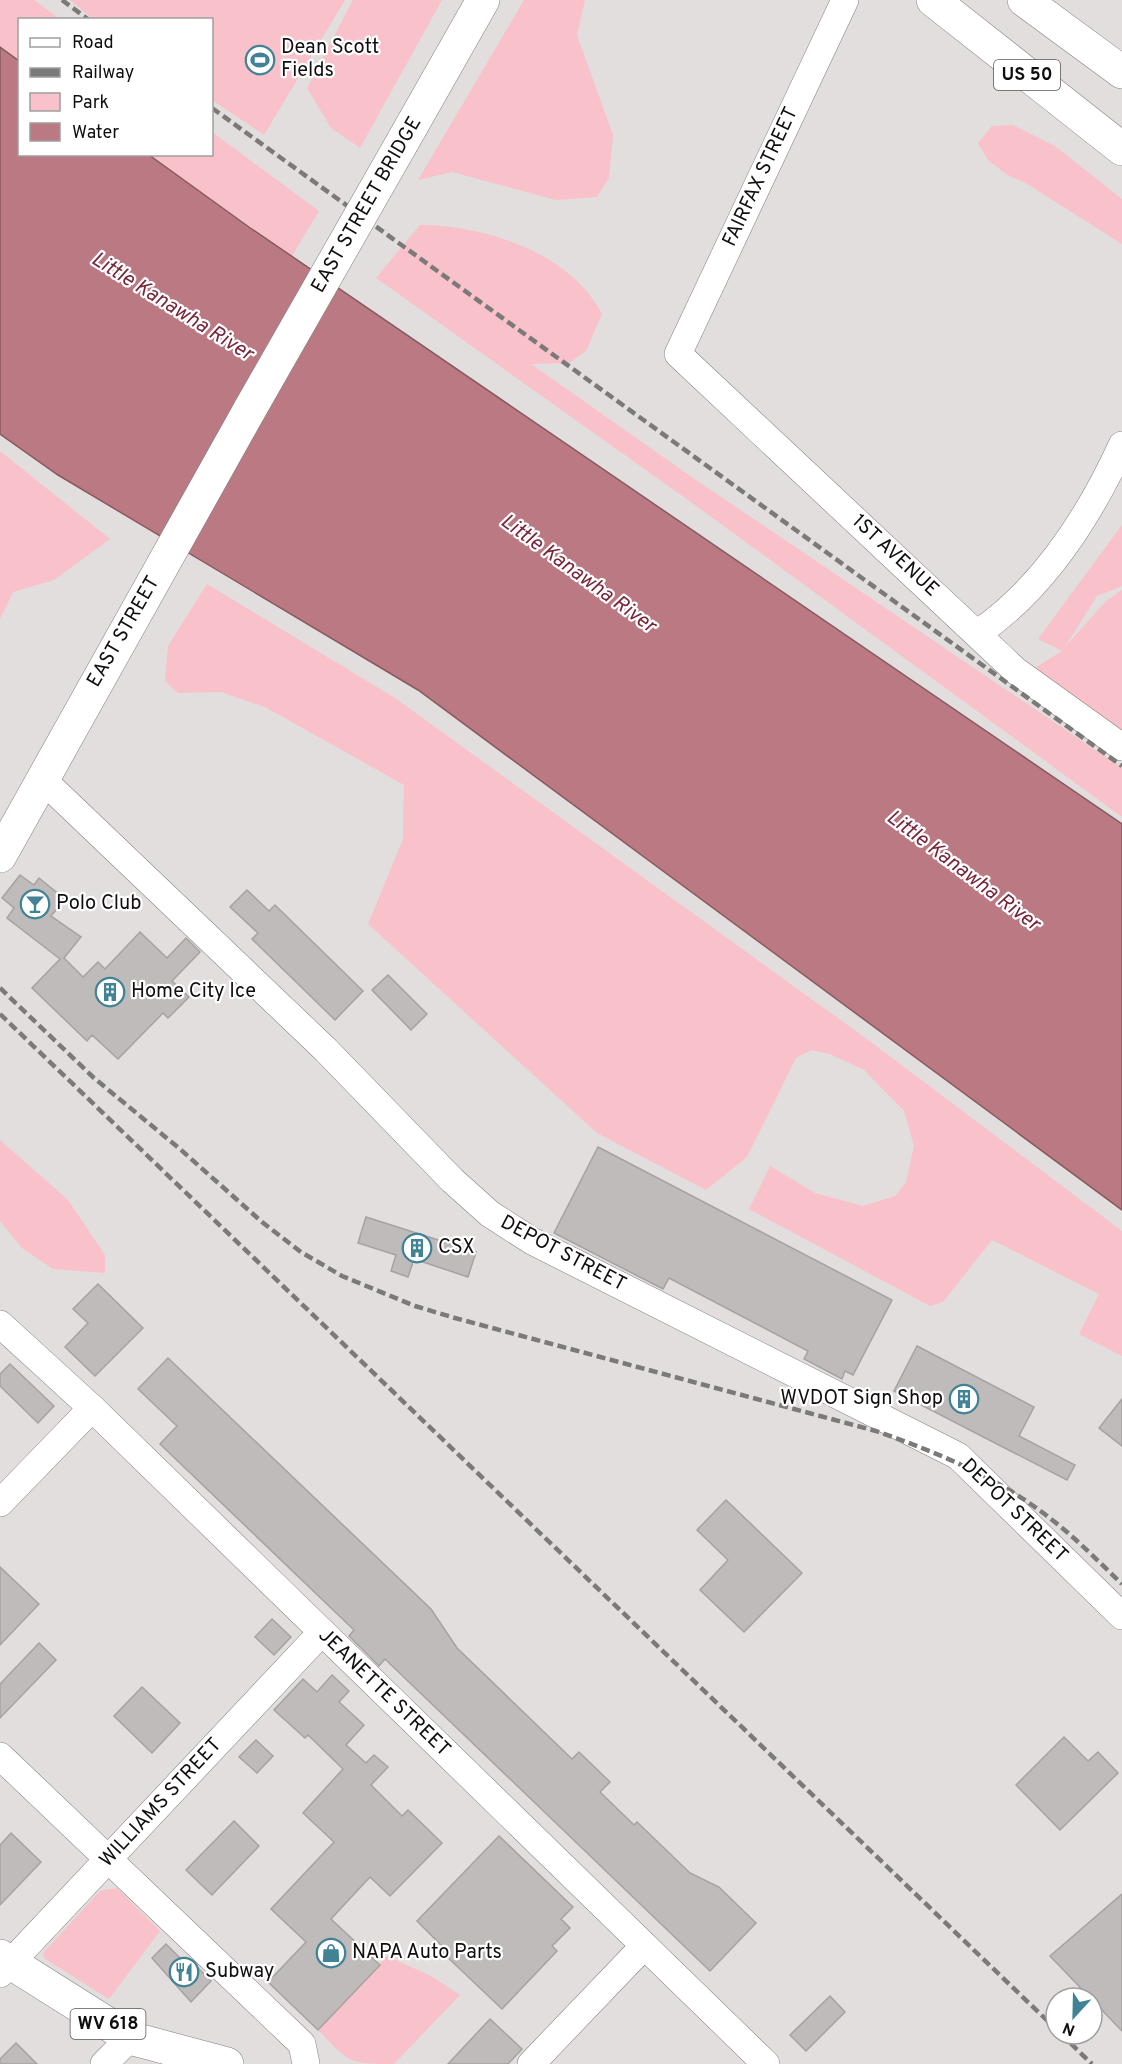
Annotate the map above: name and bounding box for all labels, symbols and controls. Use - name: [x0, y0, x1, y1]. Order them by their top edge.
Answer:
- legend: [18, 18, 213, 156]
- text: Road: [72, 32, 114, 55]
- place label: Dean Scott Fields: [281, 35, 379, 84]
- sports icon: Dean Scott Fields: [244, 44, 276, 76]
- road number: US 50: [994, 60, 1060, 90]
- text: Railway: [72, 62, 134, 85]
- text: Park: [72, 92, 109, 115]
- street label: FAIRFAX STREET: [717, 103, 805, 251]
- street label: EAST STREET BRIDGE: [306, 112, 428, 298]
- text: Water: [72, 122, 119, 145]
- water label: Little Kanawha River: [86, 246, 260, 369]
- water label: Little Kanawha River: [495, 508, 663, 641]
- street label: 1ST AVENUE: [846, 509, 944, 603]
- street label: EAST STREET: [82, 572, 166, 692]
- water label: Little Kanawha River: [881, 804, 1047, 939]
- bar icon: Polo Club: [19, 888, 51, 920]
- place label: Polo Club: [56, 891, 142, 917]
- building icon: Home City Ice: [94, 976, 126, 1008]
- place label: Home City Ice: [131, 979, 256, 1005]
- street label: DEPOT STREET: [495, 1210, 631, 1298]
- building icon: CSX: [401, 1232, 433, 1264]
- place label: CSX: [438, 1235, 474, 1261]
- building icon: WVDOT Sign Shop: [948, 1383, 980, 1415]
- place label: WVDOT Sign Shop: [780, 1386, 943, 1412]
- street label: DEPOT STREET: [955, 1453, 1073, 1569]
- street label: JEANETTE STREET: [312, 1623, 456, 1763]
- street label: WILLIAMS STREET: [94, 1733, 228, 1873]
- shop icon: NAPA Auto Parts: [315, 1937, 347, 1969]
- place label: NAPA Auto Parts: [352, 1940, 502, 1966]
- restaurant icon: Subway: [168, 1956, 200, 1988]
- place label: Subway: [205, 1959, 274, 1985]
- north arrow: [1044, 1986, 1104, 2046]
- road number: WV 618: [70, 2009, 146, 2039]
- text: N: [1060, 2017, 1078, 2039]

